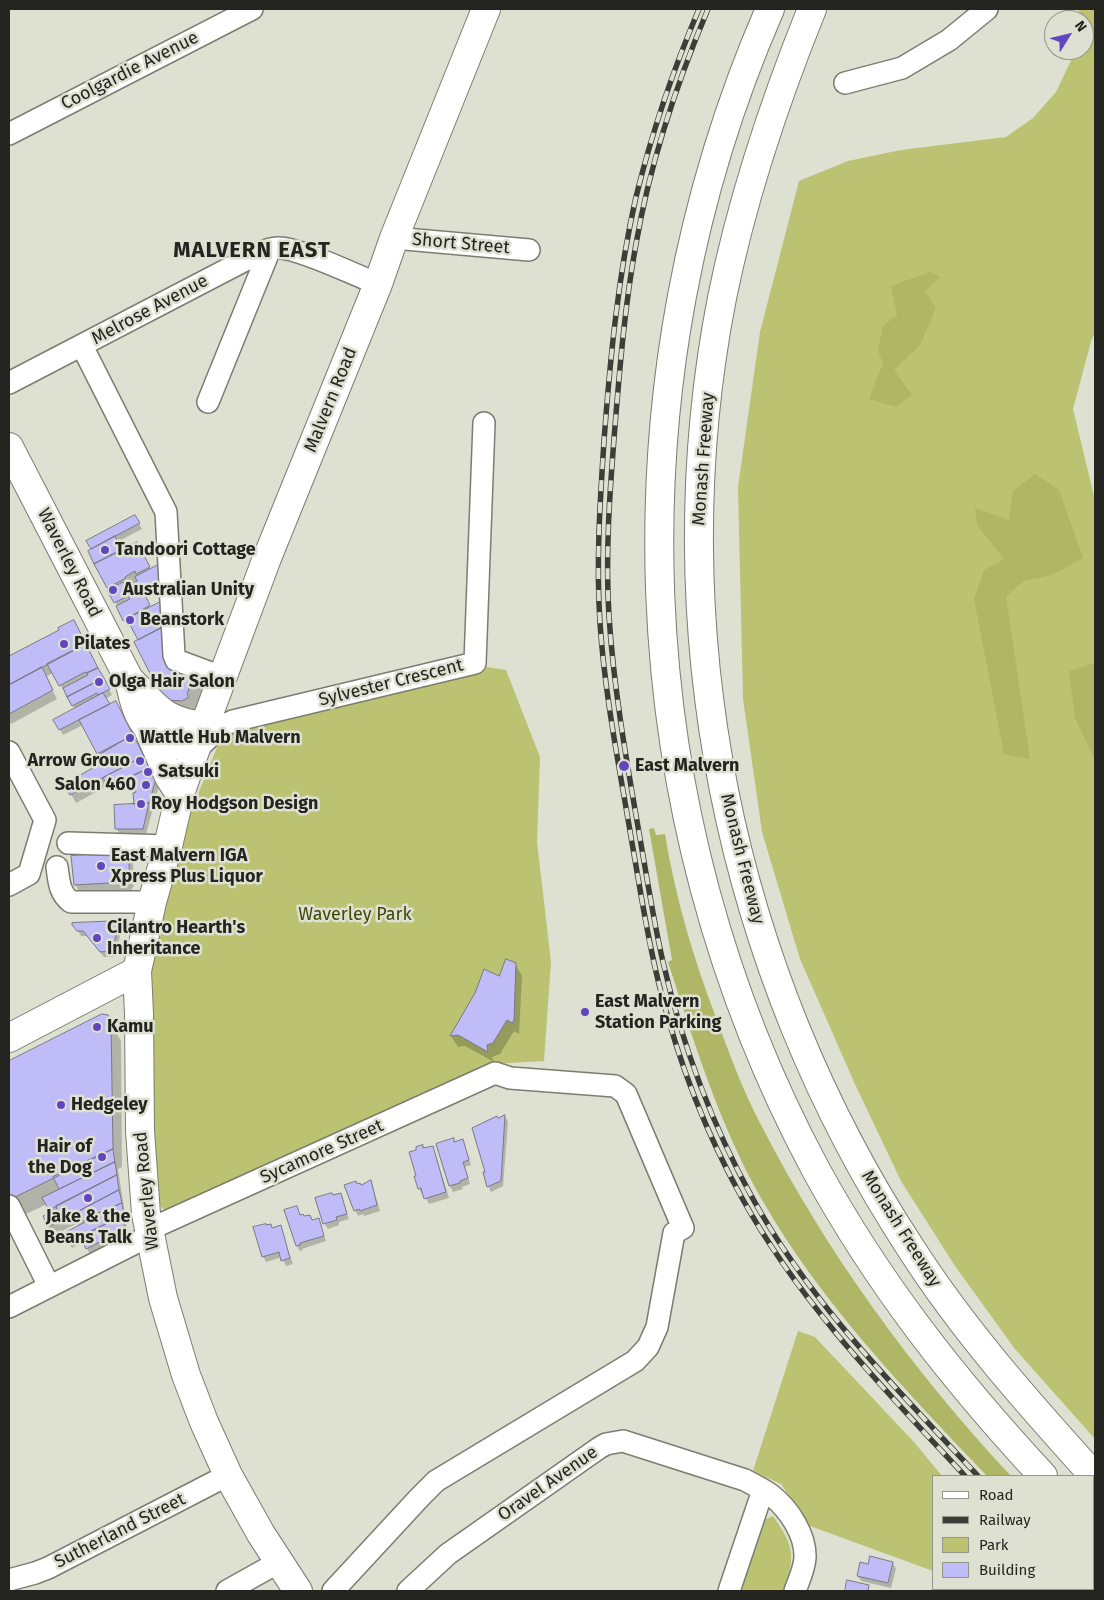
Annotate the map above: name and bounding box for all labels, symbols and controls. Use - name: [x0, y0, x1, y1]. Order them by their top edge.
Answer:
- north arrow: [1044, 10, 1094, 60]
- text: N: [1071, 18, 1090, 35]
- street label: Coolgardie Avenue: [58, 27, 202, 115]
- street label: Short Street: [411, 229, 511, 259]
- district label: MALVERN EAST: [172, 238, 332, 264]
- street label: Melrose Avenue: [88, 270, 212, 350]
- street label: Malvern Road: [300, 344, 362, 456]
- street label: Monash Freeway: [689, 392, 719, 526]
- street label: Waverley Road: [32, 505, 106, 621]
- place label: Tandoori Cottage: [115, 539, 256, 561]
- marker: Tandoori Cottage: [99, 544, 111, 556]
- place label: Australian Unity: [123, 579, 254, 601]
- marker: Australian Unity: [107, 584, 119, 596]
- place label: Beanstork: [140, 609, 224, 631]
- marker: Beanstork: [124, 614, 136, 626]
- place label: Pilates: [74, 633, 130, 655]
- marker: Pilates: [58, 638, 70, 650]
- street label: Sylvester Crescent: [317, 655, 465, 711]
- place label: Olga Hair Salon: [109, 671, 235, 693]
- marker: Olga Hair Salon: [93, 676, 105, 688]
- place label: Wattle Hub Malvern: [140, 727, 301, 749]
- marker: Wattle Hub Malvern: [124, 732, 136, 744]
- place label: Arrow Grouo: [28, 750, 130, 772]
- marker: Arrow Grouo: [134, 755, 146, 767]
- place label: East Malvern: [635, 755, 739, 777]
- marker: East Malvern: [617, 759, 631, 773]
- place label: Satsuki: [158, 761, 219, 783]
- marker: Satsuki: [142, 766, 154, 778]
- place label: Salon 460: [55, 774, 136, 796]
- marker: Salon 460: [140, 779, 152, 791]
- street label: Monash Freeway: [715, 792, 769, 926]
- place label: Roy Hodgson Design: [151, 793, 318, 815]
- marker: Roy Hodgson Design: [135, 798, 147, 810]
- place label: East Malvern IGA Xpress Plus Liquor: [111, 845, 263, 888]
- marker: East Malvern IGA Xpress Plus Liquor: [95, 860, 107, 872]
- park label: Waverley Park: [298, 904, 412, 926]
- place label: Cilantro Hearth's Inheritance: [107, 917, 245, 960]
- marker: Cilantro Hearth's Inheritance: [91, 932, 103, 944]
- place label: East Malvern Station Parking: [595, 991, 721, 1034]
- marker: East Malvern Station Parking: [579, 1006, 591, 1018]
- place label: Kamu: [107, 1016, 154, 1038]
- marker: Kamu: [91, 1021, 103, 1033]
- place label: Hedgeley: [71, 1094, 148, 1116]
- marker: Hedgeley: [55, 1099, 67, 1111]
- street label: Sycamore Street: [257, 1115, 387, 1189]
- street label: Waverley Road: [130, 1130, 164, 1252]
- place label: Hair of the Dog: [28, 1136, 92, 1178]
- marker: Hair of the Dog: [96, 1151, 108, 1163]
- street label: Monash Freeway: [856, 1167, 946, 1291]
- marker: Jake & the Beans Talk: [82, 1192, 94, 1204]
- place label: Jake & the Beans Talk: [44, 1206, 132, 1248]
- street label: Oravel Avenue: [494, 1442, 602, 1526]
- legend: [932, 1475, 1094, 1590]
- text: Road: [979, 1486, 1014, 1504]
- street label: Sutherland Street: [51, 1489, 189, 1573]
- text: Railway: [979, 1511, 1031, 1529]
- text: Park: [979, 1536, 1009, 1554]
- text: Building: [979, 1561, 1035, 1579]

